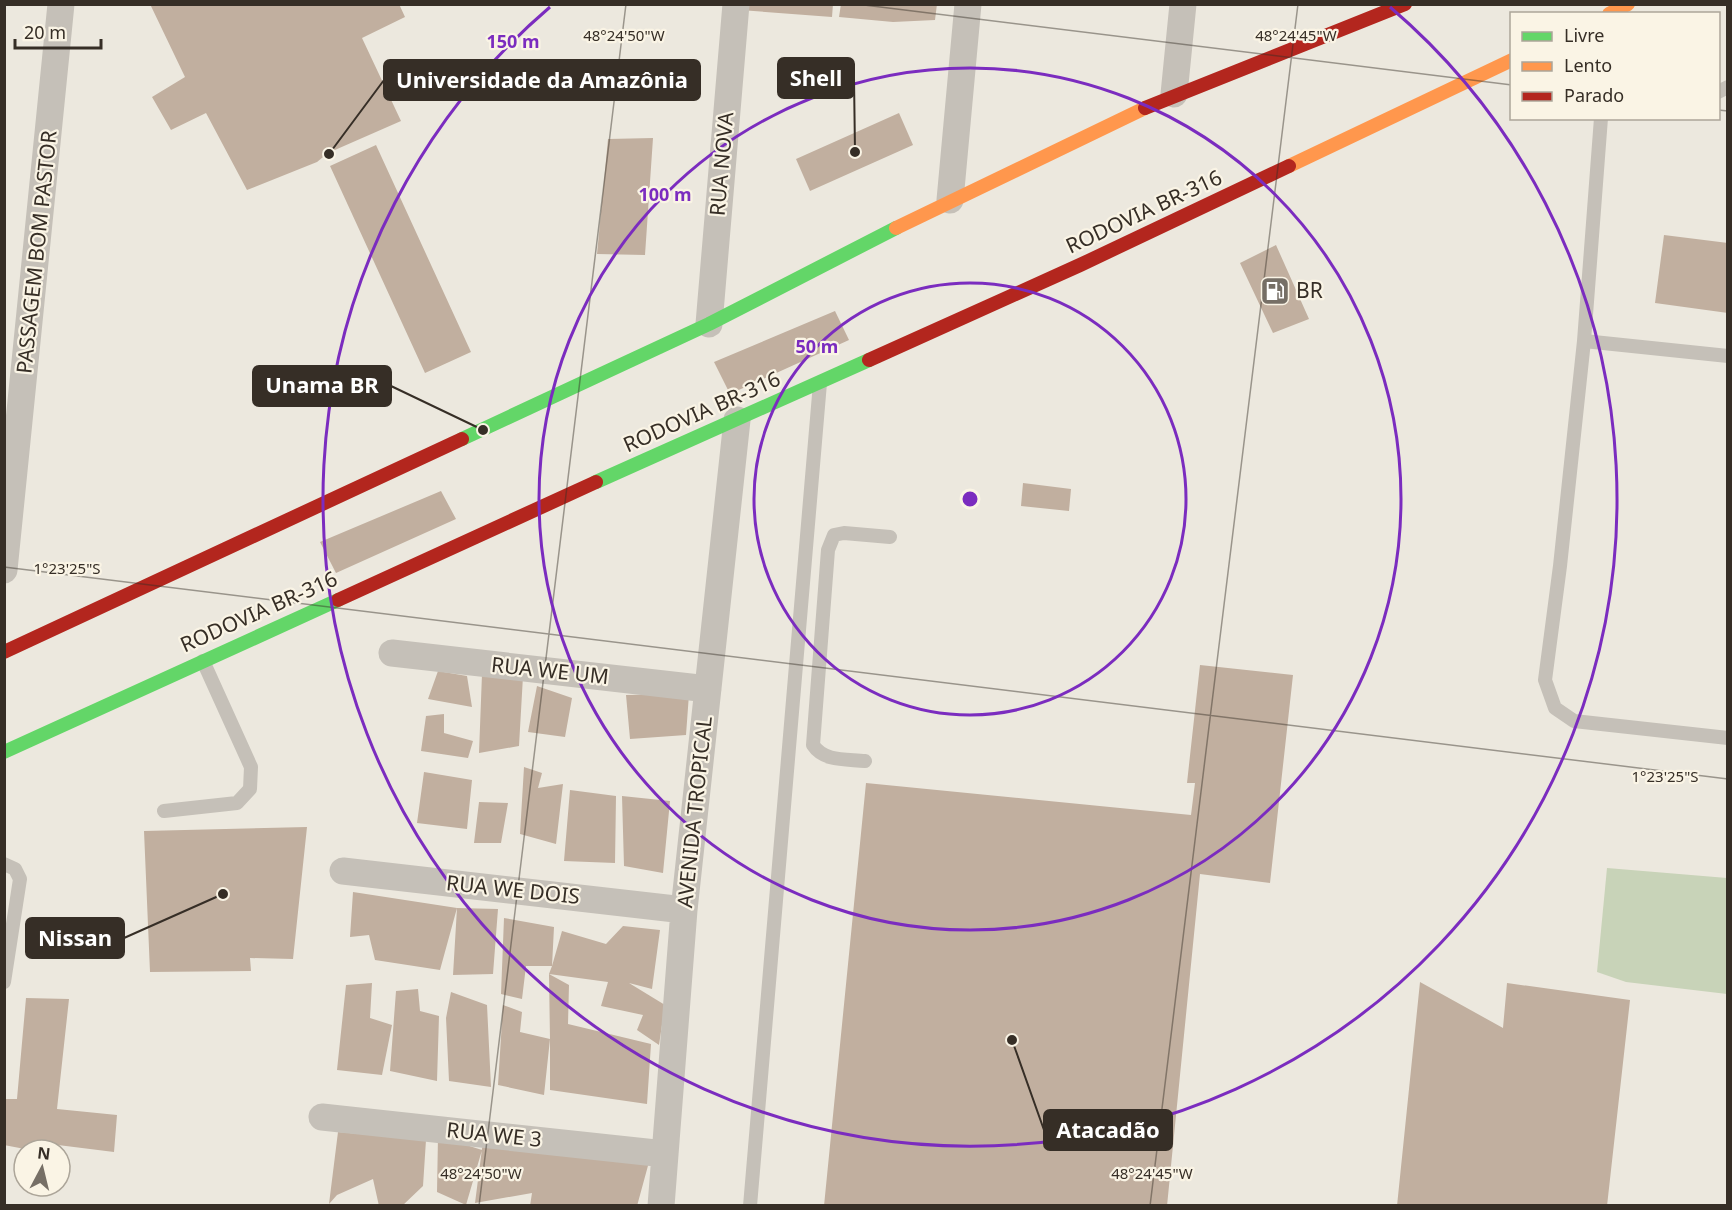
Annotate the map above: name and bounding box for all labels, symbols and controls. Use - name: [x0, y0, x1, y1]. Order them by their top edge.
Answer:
- scale bar: [15, 12, 100, 50]
- legend: [1510, 12, 1720, 120]
- text: 20 m: [24, 20, 66, 44]
- text: Livre: [1564, 23, 1604, 47]
- text: 48°24'50"W: [583, 25, 665, 45]
- text: 48°24'45"W: [1255, 25, 1337, 45]
- text: 150 m: [486, 29, 540, 53]
- text: Lento: [1564, 53, 1612, 77]
- callout: Shell: [778, 58, 854, 98]
- callout: Universidade da Amazônia: [384, 60, 700, 100]
- text: Shell: [790, 62, 842, 92]
- text: Universidade da Amazônia: [396, 64, 688, 94]
- text: Parado: [1564, 83, 1624, 107]
- street label: RUA NOVA: [703, 110, 740, 217]
- street label: PASSAGEM BOM PASTOR: [9, 129, 63, 375]
- street label: RODOVIA BR-316: [1061, 163, 1226, 260]
- text: 100 m: [638, 182, 692, 206]
- fuel station icon: BR: [1259, 275, 1291, 307]
- place label: BR: [1296, 276, 1323, 304]
- text: 50 m: [796, 334, 838, 358]
- street label: RODOVIA BR-316: [619, 364, 785, 458]
- callout: Unama BR: [253, 366, 391, 406]
- text: Unama BR: [265, 369, 379, 399]
- centre of rings: [960, 489, 980, 509]
- text: 1°23'25"S: [33, 558, 101, 578]
- street label: RODOVIA BR-316: [176, 564, 342, 658]
- street label: RUA WE UM: [490, 650, 610, 690]
- street label: AVENIDA TROPICAL: [670, 715, 718, 909]
- text: 1°23'25"S: [1631, 766, 1699, 786]
- street label: RUA WE DOIS: [445, 868, 581, 910]
- callout: Nissan: [26, 918, 124, 958]
- text: Nissan: [38, 922, 112, 952]
- callout: Atacadão: [1044, 1110, 1172, 1150]
- text: Atacadão: [1056, 1114, 1160, 1144]
- street label: RUA WE 3: [445, 1115, 543, 1153]
- north arrow: [12, 1138, 72, 1198]
- text: N: [36, 1141, 52, 1165]
- text: 48°24'50"W: [440, 1163, 522, 1183]
- text: 48°24'45"W: [1111, 1163, 1193, 1183]

